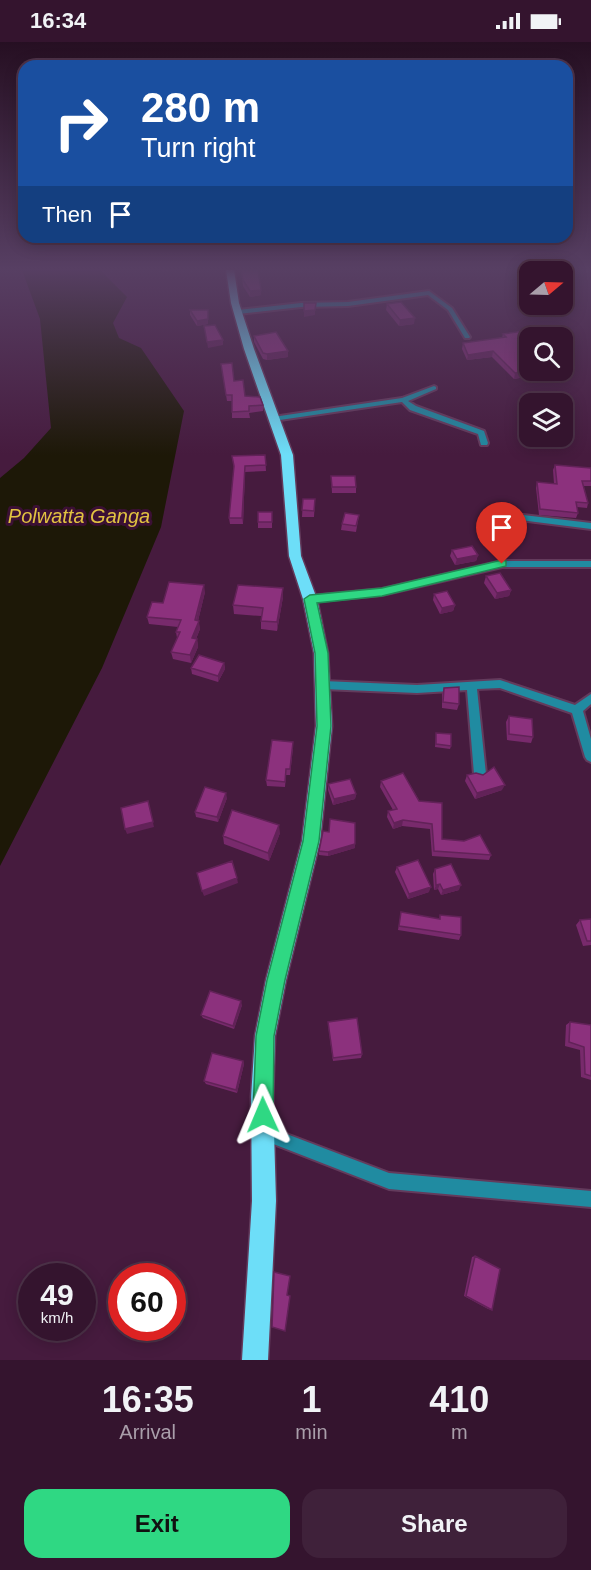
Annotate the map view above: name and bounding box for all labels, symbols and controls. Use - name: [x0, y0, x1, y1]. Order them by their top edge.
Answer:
- text: 16:34: [30, 8, 86, 33]
- icon: right: [42, 84, 120, 162]
- text: 280 m: [141, 84, 260, 131]
- text: Turn right: [141, 133, 256, 163]
- icon: arrive: [104, 198, 137, 231]
- text: Then: [42, 202, 92, 227]
- north arrow: [519, 261, 573, 315]
- map controls: [519, 261, 573, 447]
- button: search: [519, 327, 573, 381]
- button: layers: [519, 393, 573, 447]
- pin: [476, 502, 527, 564]
- water label: Polwatta Ganga: [8, 505, 150, 527]
- icon: arrive: [485, 511, 518, 544]
- position arrow: [231, 1083, 295, 1147]
- speed limit sign: 60: [108, 1263, 186, 1341]
- text: 49: [40, 1278, 74, 1311]
- text: km/h: [41, 1309, 73, 1326]
- text: 16:35: [102, 1379, 194, 1420]
- text: 1: [301, 1379, 321, 1420]
- text: 410: [429, 1379, 489, 1420]
- text: Arrival: [119, 1421, 176, 1443]
- text: min: [295, 1421, 328, 1443]
- text: m: [451, 1421, 468, 1443]
- button: Exit: [24, 1489, 290, 1558]
- button: Share: [302, 1489, 567, 1558]

